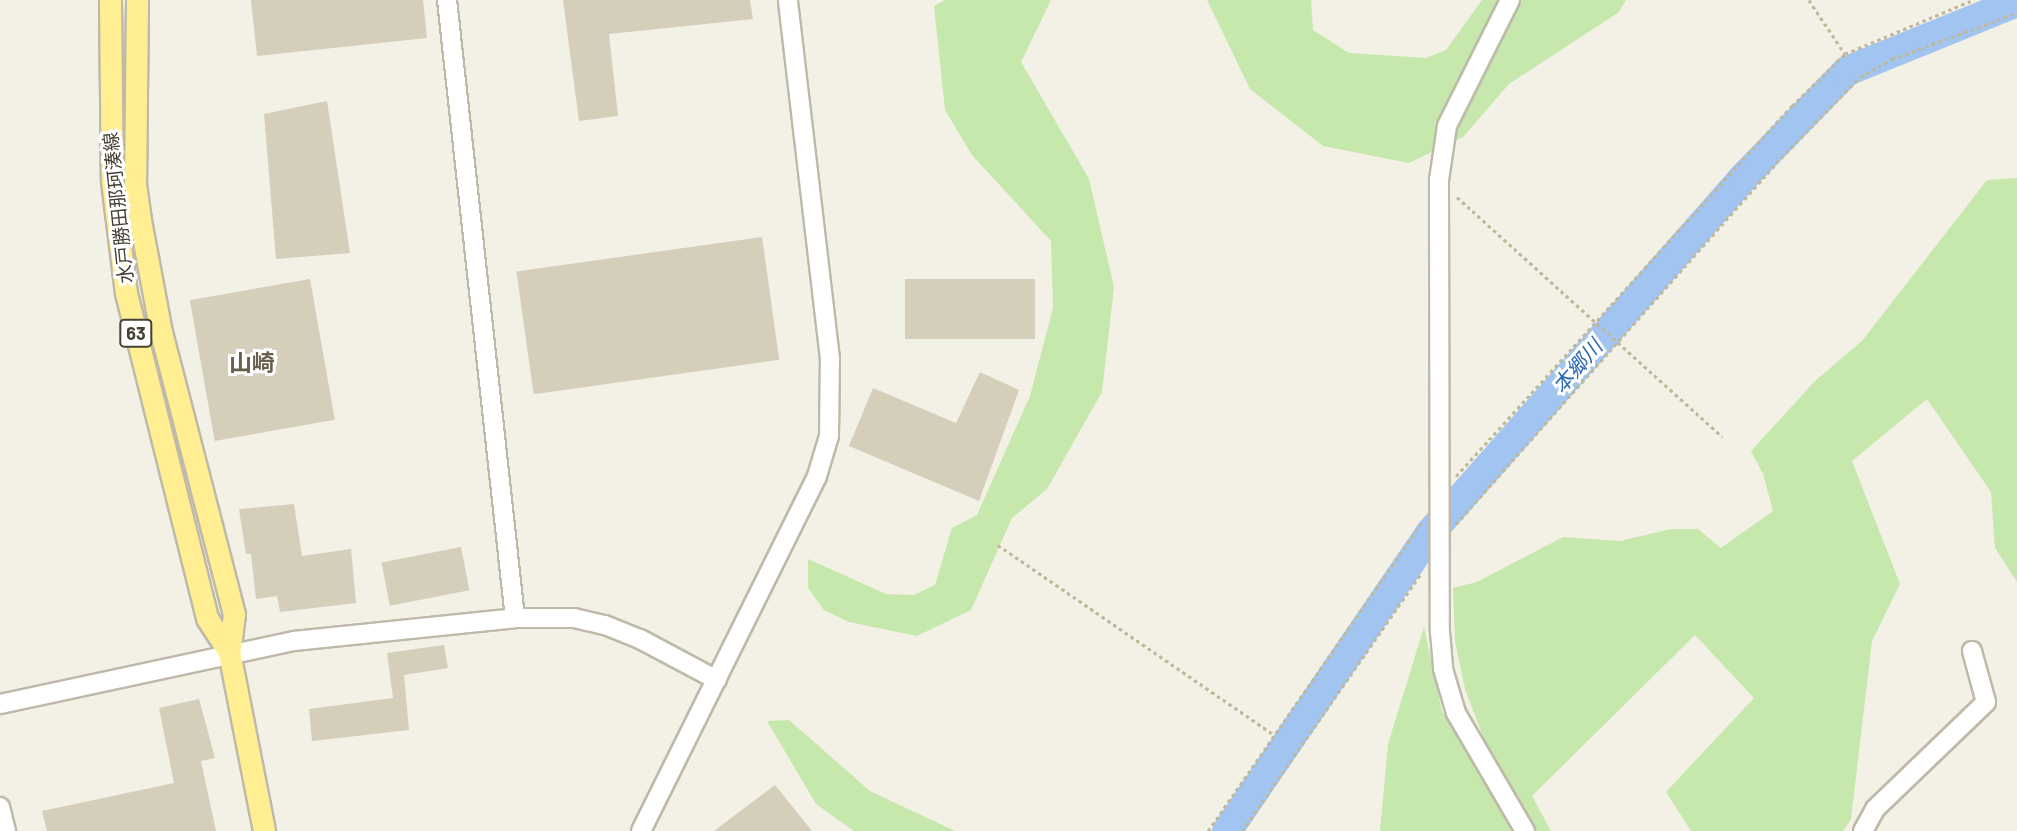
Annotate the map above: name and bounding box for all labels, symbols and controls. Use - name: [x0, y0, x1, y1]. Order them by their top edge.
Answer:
- street label: 水戸勝田那珂湊線: [99, 131, 137, 285]
- road number: 63: [118, 318, 154, 348]
- water label: 本郷川: [1547, 334, 1607, 398]
- district label: 山崎: [229, 348, 275, 376]

